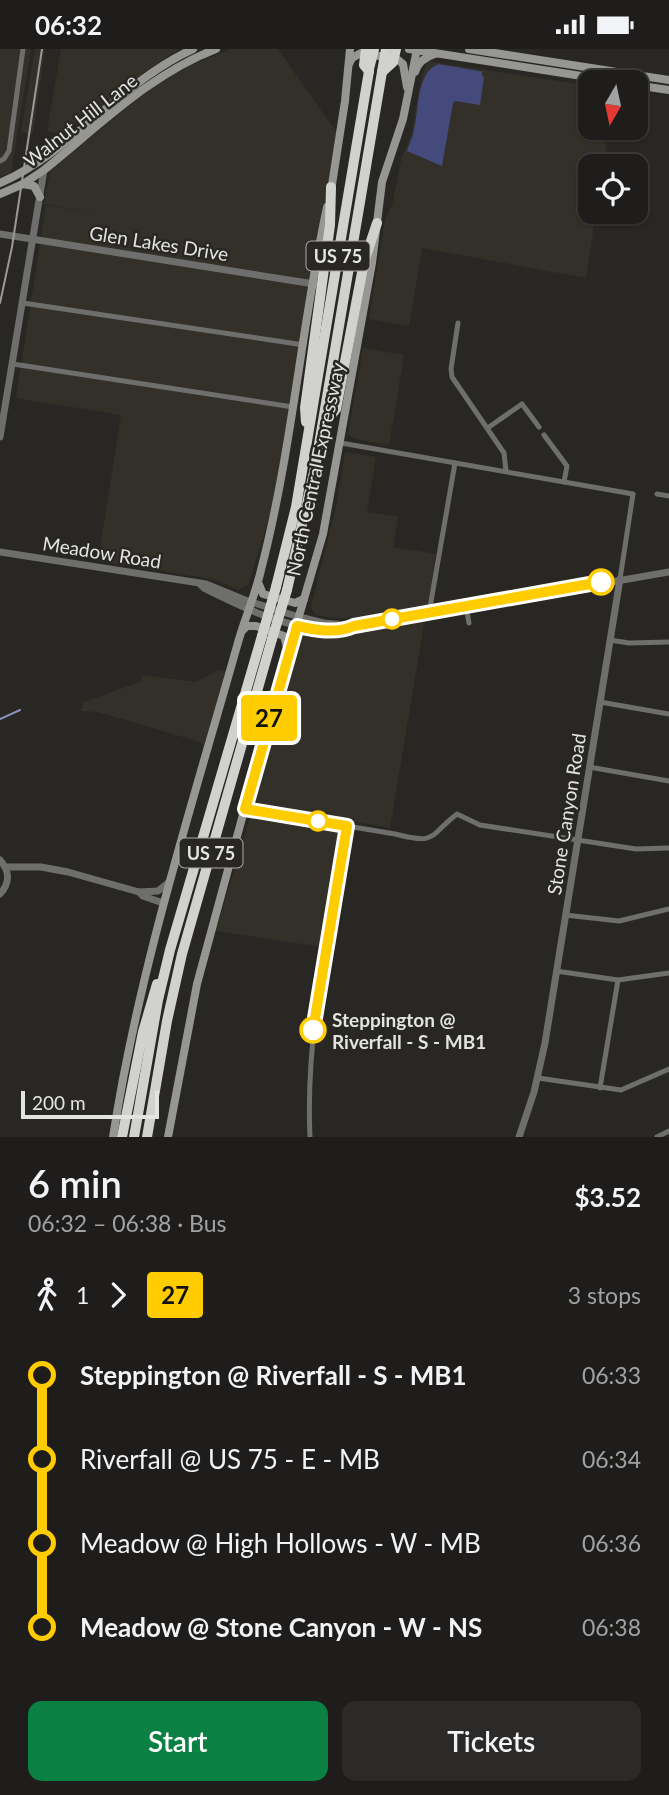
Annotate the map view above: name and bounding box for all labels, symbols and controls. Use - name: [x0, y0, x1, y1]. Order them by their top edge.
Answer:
- text: 06:32: [35, 9, 102, 41]
- street label: Walnut Hill Lane: [19, 68, 141, 172]
- north arrow: [578, 70, 648, 140]
- map controls: [578, 70, 648, 224]
- button: locate: [578, 154, 648, 224]
- street label: Glen Lakes Drive: [88, 221, 230, 265]
- road number: US 75: [306, 241, 370, 271]
- street label: North Central Expressway: [281, 360, 349, 578]
- street label: Meadow Road: [41, 531, 163, 573]
- unlabelled marker: [588, 569, 614, 595]
- unlabelled marker: [382, 609, 402, 629]
- line badge: 27: [238, 695, 300, 741]
- text: 27: [255, 703, 283, 732]
- street label: Stone Canyon Road: [542, 732, 590, 896]
- unlabelled marker: [308, 811, 328, 831]
- road number: US 75: [180, 839, 242, 867]
- place label: Steppington @ Riverfall - S - MB1: [332, 1008, 486, 1053]
- marker: Steppington @ Riverfall - S - MB1: [300, 1017, 326, 1043]
- scale bar: [21, 1088, 159, 1120]
- text: 200 m: [32, 1091, 86, 1114]
- text: 6 min: [28, 1160, 122, 1206]
- text: $3.52: [575, 1181, 641, 1213]
- text: 06:32 – 06:38 · Bus: [28, 1209, 227, 1237]
- icon: walk: [28, 1276, 66, 1314]
- icon: forward: [99, 1276, 137, 1314]
- text: 27: [161, 1280, 189, 1309]
- text: 1: [76, 1281, 89, 1309]
- text: 3 stops: [568, 1281, 641, 1309]
- text: Steppington @ Riverfall - S - MB1: [80, 1359, 467, 1391]
- text: 06:33: [582, 1361, 641, 1389]
- text: Riverfall @ US 75 - E - MB: [80, 1443, 380, 1475]
- text: 06:34: [582, 1445, 641, 1473]
- text: Meadow @ High Hollows - W - MB: [80, 1527, 481, 1559]
- text: 06:36: [582, 1529, 641, 1557]
- text: Meadow @ Stone Canyon - W - NS: [80, 1611, 482, 1643]
- text: 06:38: [582, 1613, 641, 1641]
- button: Start: [28, 1701, 328, 1781]
- button: Tickets: [342, 1701, 641, 1781]

